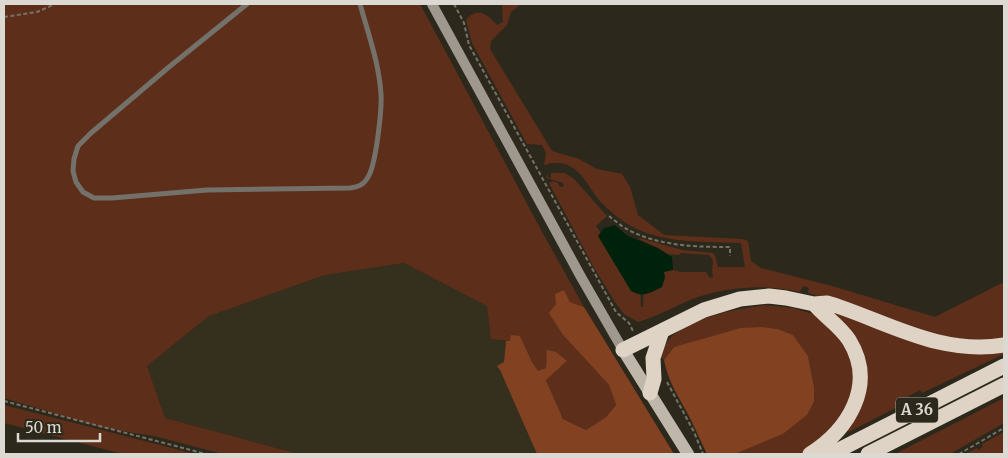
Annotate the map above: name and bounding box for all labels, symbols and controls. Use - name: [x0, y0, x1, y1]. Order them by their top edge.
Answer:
- road number: A 36: [896, 398, 938, 422]
- scale bar: [18, 410, 100, 442]
- text: 50 m: [25, 418, 62, 437]

